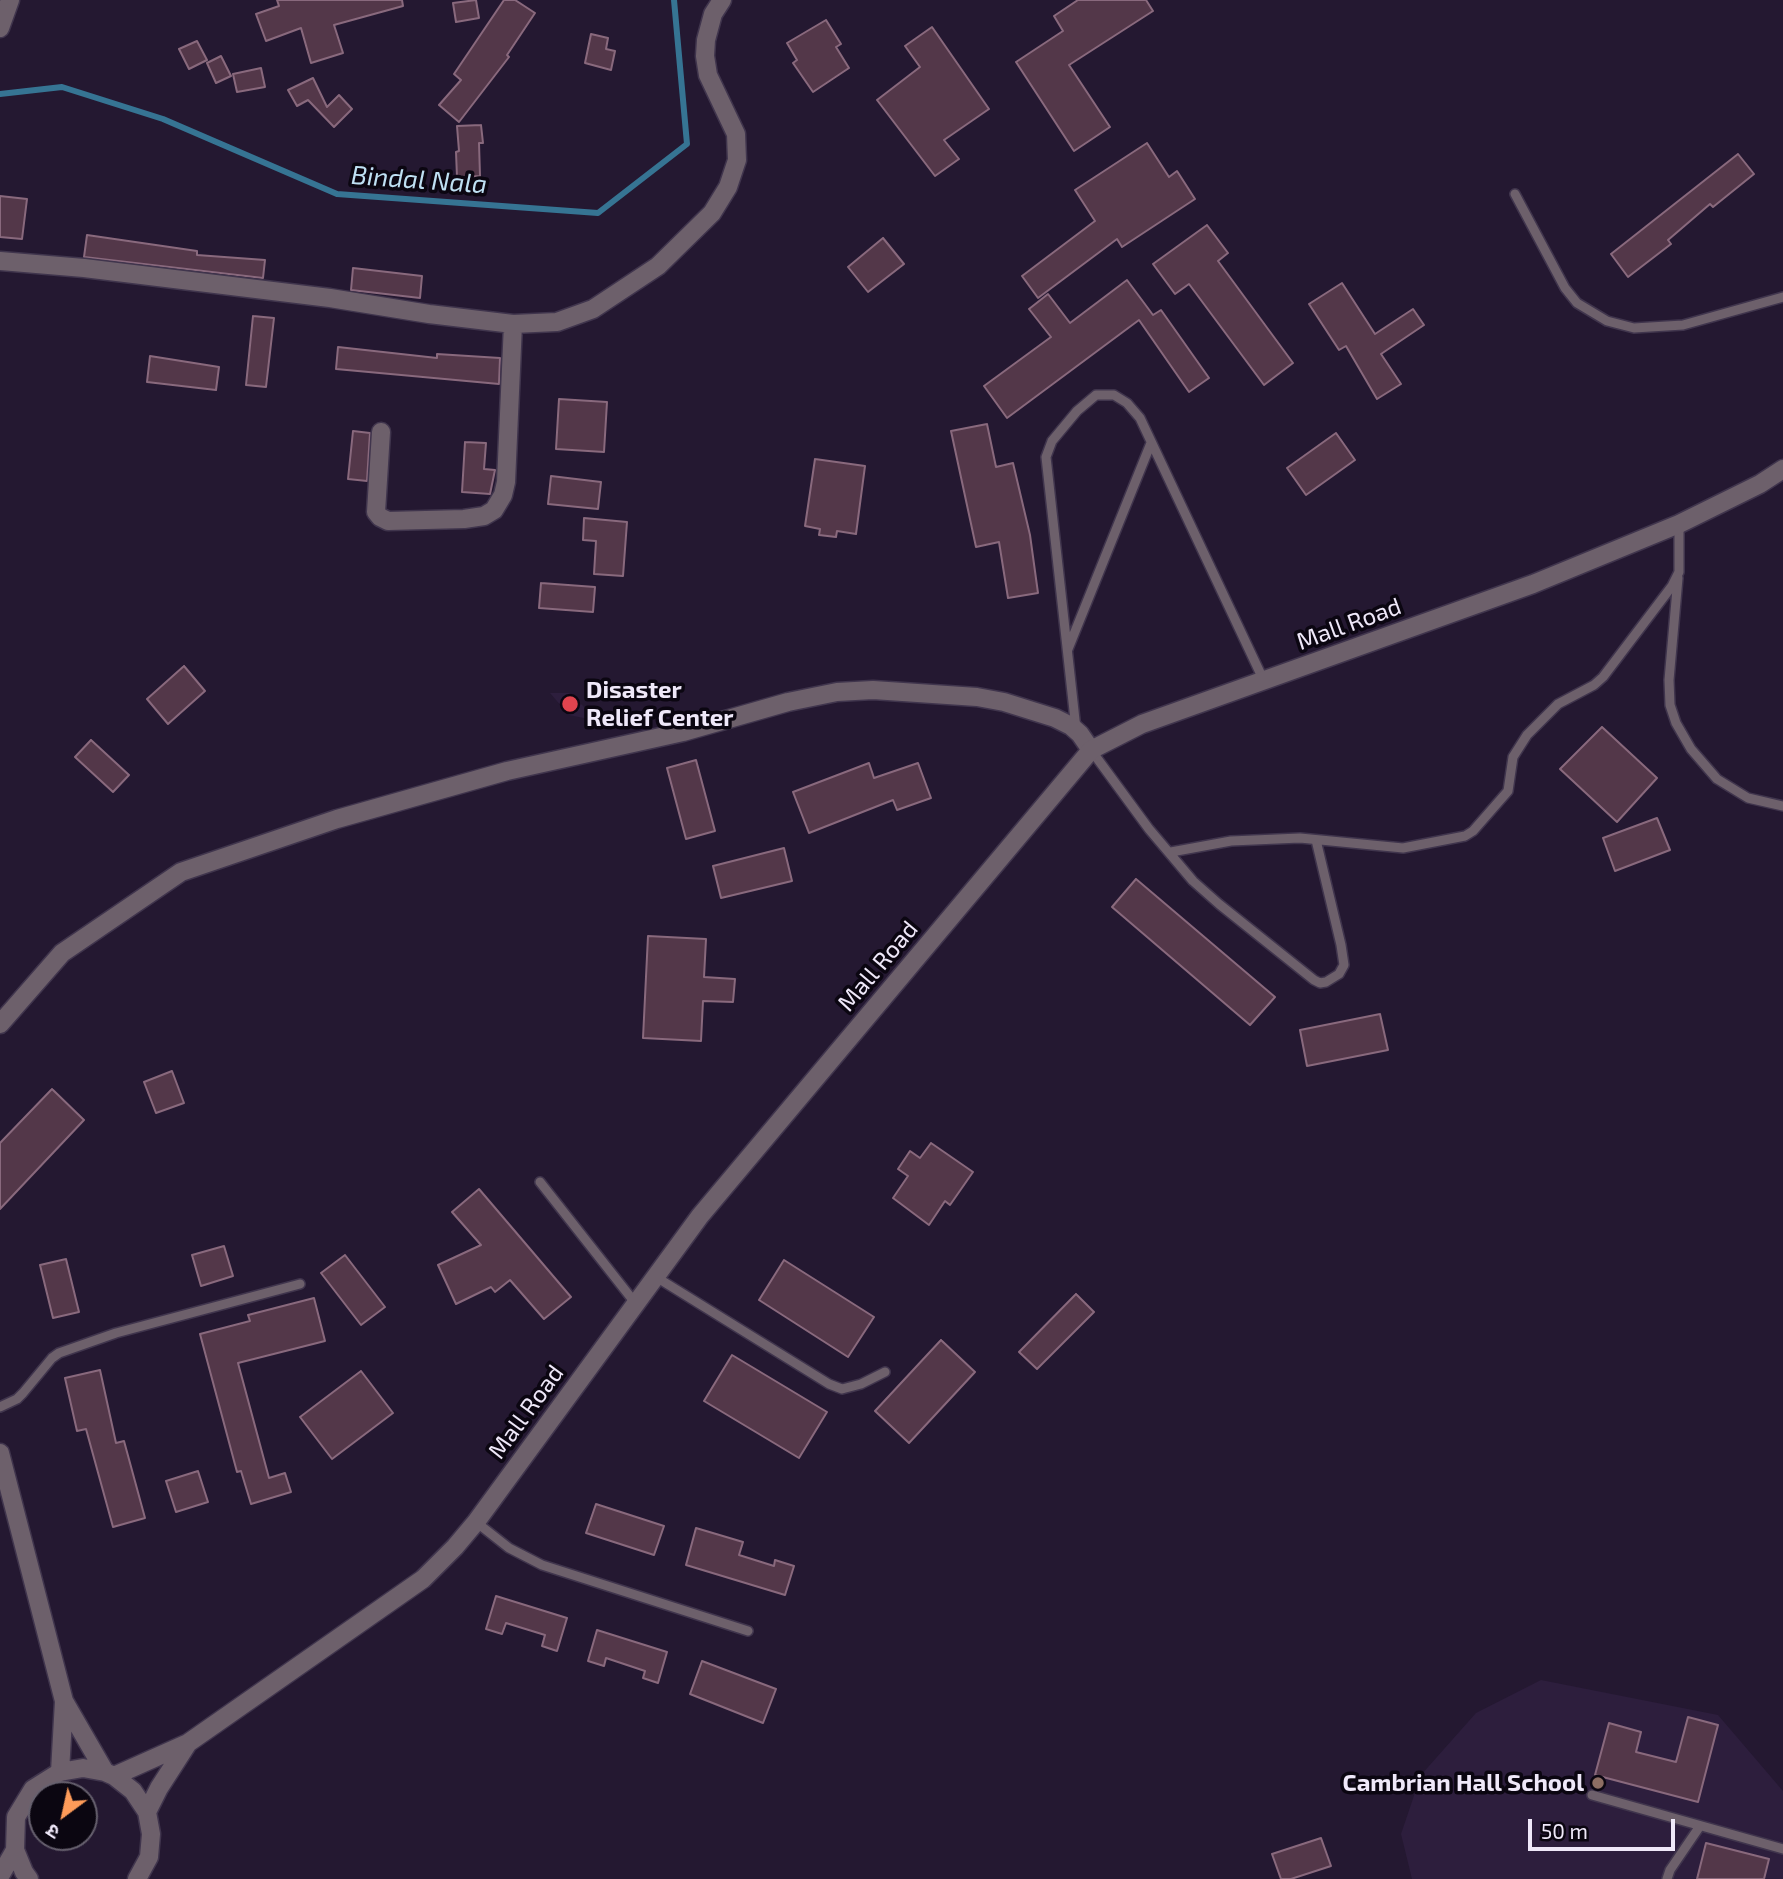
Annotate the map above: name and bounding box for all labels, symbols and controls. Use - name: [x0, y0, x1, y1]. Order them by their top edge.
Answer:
- water label: Bindal Nala: [350, 160, 488, 200]
- street label: Mall Road: [1293, 592, 1405, 656]
- place label: Disaster Relief Center: [586, 676, 734, 732]
- marker: Disaster Relief Center: [560, 694, 580, 714]
- street label: Mall Road: [832, 915, 924, 1017]
- street label: Mall Road: [482, 1359, 570, 1465]
- place label: Cambrian Hall School: [1343, 1769, 1584, 1797]
- marker: Cambrian Hall School: [1590, 1775, 1606, 1791]
- north arrow: [28, 1781, 98, 1851]
- scale bar: [1531, 1806, 1678, 1850]
- text: 50 m: [1541, 1818, 1588, 1843]
- text: उ: [41, 1820, 63, 1845]

